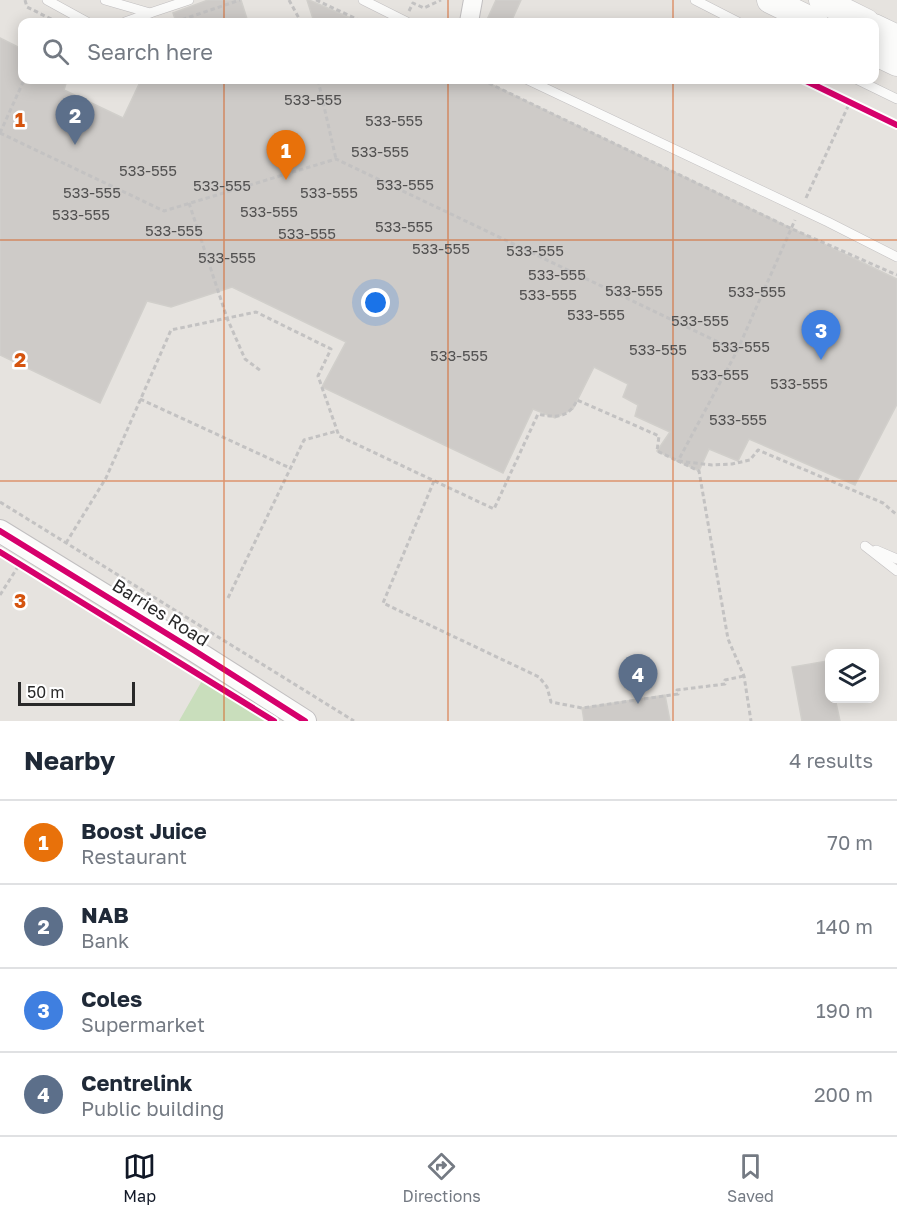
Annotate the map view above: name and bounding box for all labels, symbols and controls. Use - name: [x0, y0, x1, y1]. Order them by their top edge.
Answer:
- search box: [18, 18, 879, 84]
- icon: search: [39, 35, 72, 68]
- text: Search here: [87, 38, 213, 65]
- house number: 533-555: [284, 90, 342, 108]
- pin: 2: [56, 96, 94, 145]
- text: 1: [15, 107, 25, 131]
- house number: 533-555: [365, 111, 423, 129]
- pin: 1: [266, 130, 306, 180]
- house number: 533-555: [351, 142, 409, 160]
- house number: 533-555: [119, 161, 177, 179]
- house number: 533-555: [376, 175, 434, 193]
- house number: 533-555: [193, 176, 251, 194]
- house number: 533-555: [63, 183, 121, 201]
- house number: 533-555: [300, 183, 358, 201]
- house number: 533-555: [240, 202, 298, 220]
- house number: 533-555: [52, 205, 110, 223]
- house number: 533-555: [375, 217, 433, 235]
- house number: 533-555: [145, 221, 203, 239]
- house number: 533-555: [278, 224, 336, 242]
- house number: 533-555: [412, 239, 470, 257]
- house number: 533-555: [506, 241, 564, 259]
- house number: 533-555: [198, 248, 256, 266]
- house number: 533-555: [528, 265, 586, 283]
- house number: 533-555: [605, 281, 663, 299]
- house number: 533-555: [728, 282, 786, 300]
- house number: 533-555: [519, 285, 577, 303]
- your location: [361, 288, 390, 317]
- house number: 533-555: [567, 305, 625, 323]
- pin: 3: [802, 310, 840, 360]
- house number: 533-555: [671, 311, 729, 329]
- house number: 533-555: [712, 337, 770, 355]
- house number: 533-555: [629, 340, 687, 358]
- house number: 533-555: [430, 346, 488, 364]
- text: 2: [14, 347, 26, 371]
- house number: 533-555: [691, 365, 749, 383]
- house number: 533-555: [770, 374, 828, 392]
- house number: 533-555: [709, 410, 767, 428]
- street label: Barries Road: [109, 574, 213, 650]
- text: 3: [14, 588, 26, 612]
- map controls: [825, 649, 879, 703]
- button: layers: [825, 649, 879, 703]
- pin: 4: [618, 654, 658, 704]
- scale bar: [18, 679, 135, 706]
- text: 50 m: [27, 682, 64, 702]
- text: Nearby: [24, 745, 115, 776]
- text: 4 results: [789, 748, 873, 772]
- text: Boost Juice: [81, 817, 207, 844]
- text: 1: [38, 830, 49, 854]
- text: 70 m: [827, 830, 873, 854]
- text: Restaurant: [81, 844, 187, 868]
- text: NAB: [81, 901, 129, 928]
- text: 2: [37, 914, 50, 938]
- text: 140 m: [816, 914, 873, 938]
- text: Bank: [81, 928, 129, 952]
- text: Coles: [81, 985, 142, 1012]
- text: 3: [37, 998, 50, 1022]
- text: 190 m: [816, 998, 873, 1022]
- text: Supermarket: [81, 1012, 205, 1036]
- text: Centrelink: [81, 1069, 192, 1096]
- text: 4: [37, 1082, 50, 1106]
- text: 200 m: [814, 1082, 873, 1106]
- text: Public building: [81, 1096, 224, 1120]
- tab: Map: [123, 1150, 156, 1206]
- tab: Directions: [403, 1150, 481, 1206]
- tab: Saved: [727, 1150, 774, 1206]

